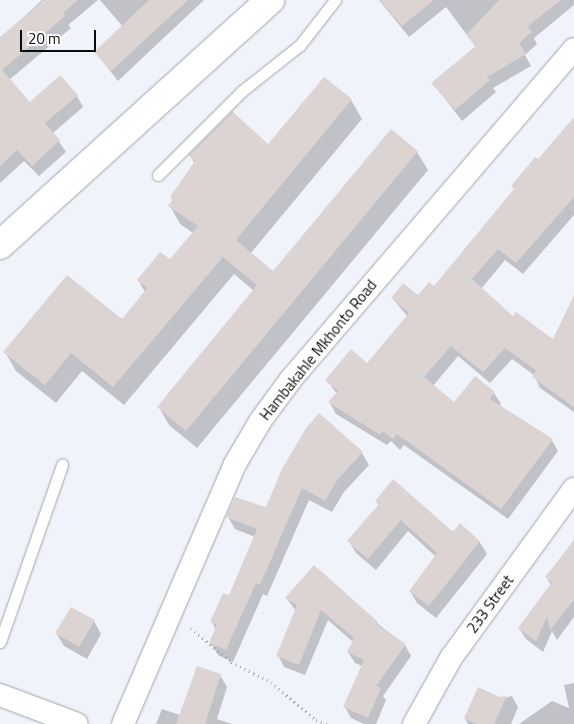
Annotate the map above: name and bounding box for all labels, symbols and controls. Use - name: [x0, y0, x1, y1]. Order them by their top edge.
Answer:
- scale bar: [22, 20, 99, 52]
- text: 20 m: [28, 27, 61, 50]
- street label: Hambakahle Mkhonto Road: [256, 276, 380, 424]
- street label: 233 Street: [463, 572, 517, 636]

